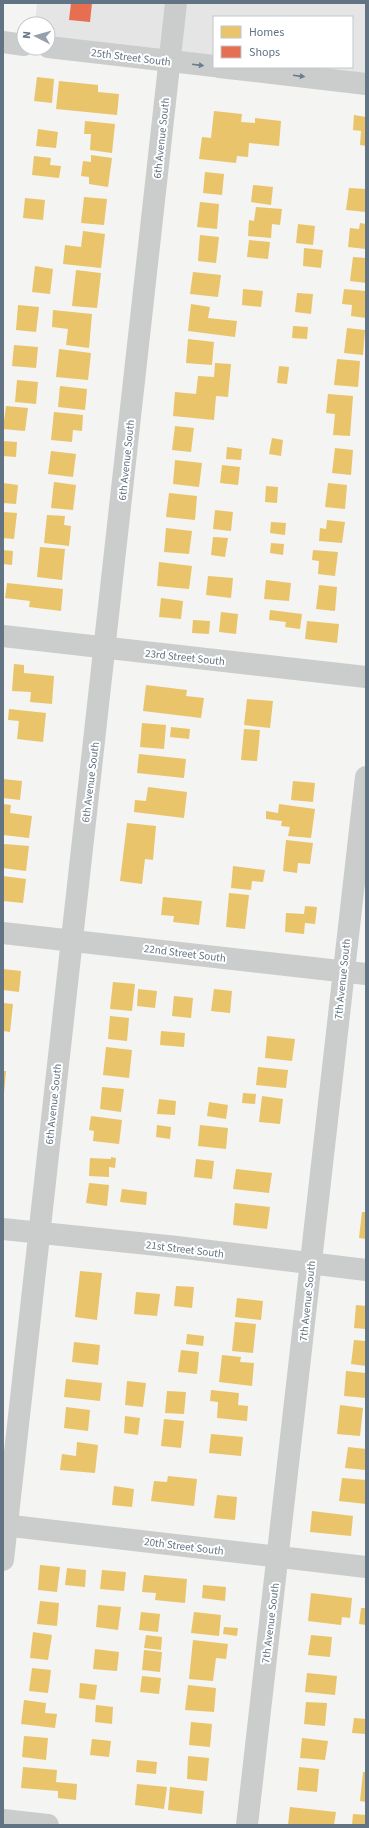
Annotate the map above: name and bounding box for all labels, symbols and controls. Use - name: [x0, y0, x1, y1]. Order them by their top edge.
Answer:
- north arrow: [16, 16, 56, 56]
- legend: [213, 16, 353, 68]
- text: Homes: [249, 24, 284, 41]
- text: N: [19, 31, 34, 39]
- text: Shops: [249, 44, 280, 61]
- street label: 25th Street South: [90, 45, 172, 70]
- one-way arrow: [192, 61, 204, 68]
- one-way arrow: [293, 73, 305, 79]
- street label: 6th Avenue South: [150, 97, 173, 179]
- street label: 6th Avenue South: [115, 419, 138, 501]
- street label: 23rd Street South: [144, 646, 226, 669]
- street label: 6th Avenue South: [78, 741, 103, 823]
- street label: 7th Avenue South: [331, 938, 354, 1020]
- street label: 22nd Street South: [143, 941, 227, 966]
- street label: 6th Avenue South: [42, 1063, 65, 1145]
- street label: 21st Street South: [145, 1237, 225, 1262]
- street label: 7th Avenue South: [296, 1260, 319, 1342]
- street label: 20th Street South: [143, 1534, 225, 1559]
- street label: 7th Avenue South: [258, 1582, 283, 1664]

